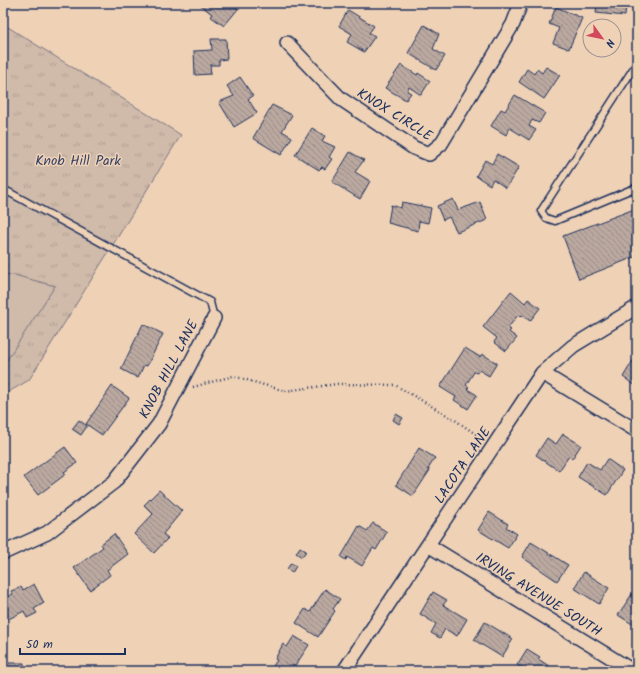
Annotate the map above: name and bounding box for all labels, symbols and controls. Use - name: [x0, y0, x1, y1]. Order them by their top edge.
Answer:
- north arrow: [582, 18, 622, 58]
- text: N: [600, 35, 619, 51]
- street label: KNOX CIRCLE: [352, 83, 437, 147]
- park label: Knob Hill Park: [35, 150, 121, 172]
- street label: KNOB HILL LANE: [134, 315, 205, 423]
- street label: LACOTA LANE: [429, 422, 497, 508]
- street label: IRVING AVENUE SOUTH: [471, 547, 606, 643]
- scale bar: [20, 630, 125, 656]
- text: 50 m: [26, 635, 53, 654]

